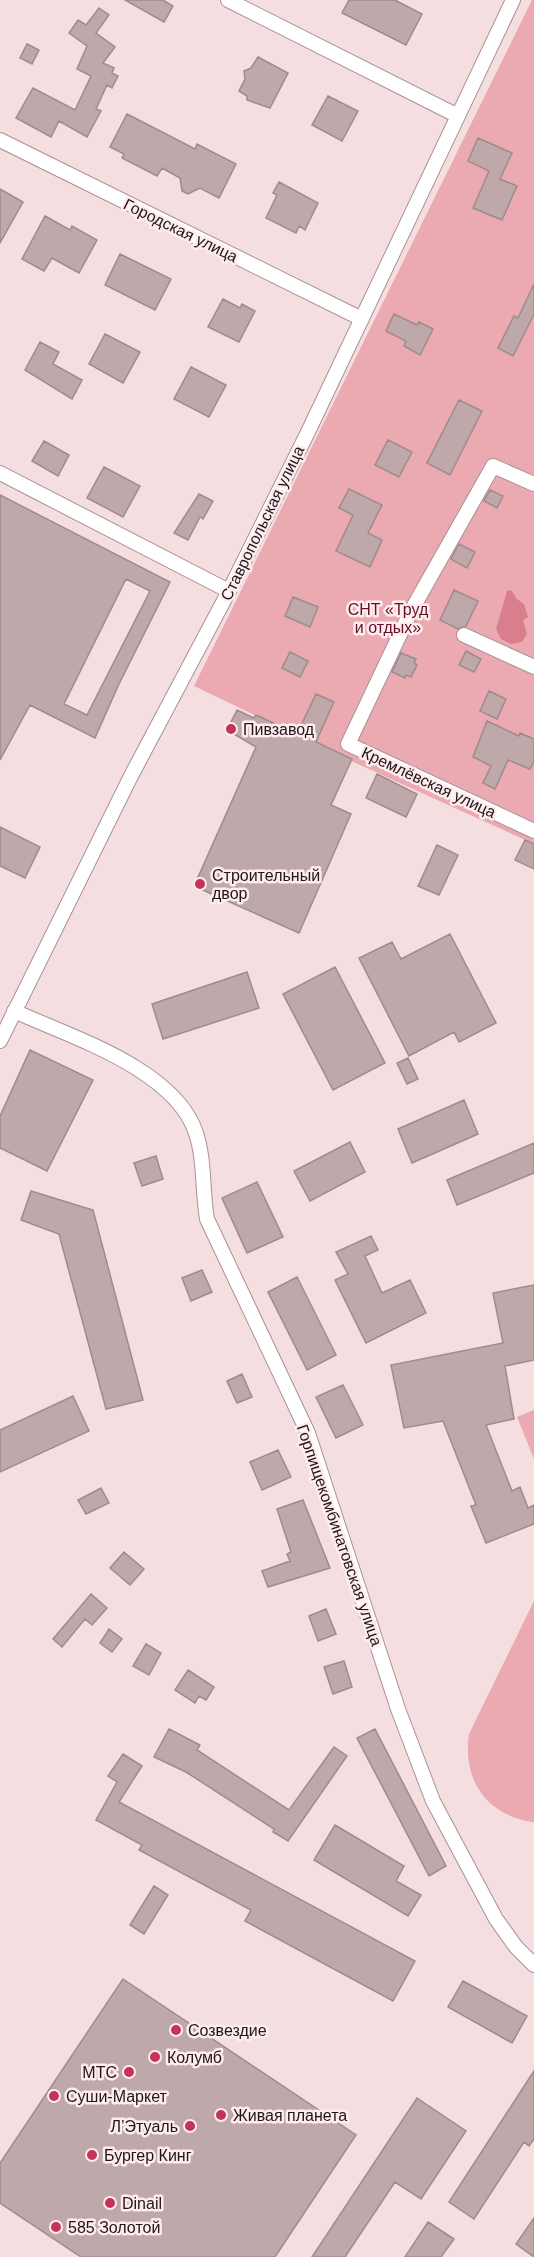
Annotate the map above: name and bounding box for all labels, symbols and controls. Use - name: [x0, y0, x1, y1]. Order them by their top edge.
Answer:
- street label: Городская улица: [121, 195, 241, 265]
- street label: Ставропольская улица: [218, 443, 307, 603]
- park label: СНТ «Труд и отдых»: [348, 601, 429, 636]
- place label: Пивзавод: [243, 721, 315, 738]
- marker: Пивзавод: [224, 722, 238, 736]
- street label: Кремлёвская улица: [359, 744, 499, 821]
- place label: Строительный двор: [212, 867, 320, 902]
- marker: Строительный двор: [193, 877, 207, 891]
- street label: Горпищекомбинатовская улица: [294, 1422, 386, 1648]
- place label: Созвездие: [188, 2022, 267, 2039]
- marker: Созвездие: [169, 2023, 183, 2037]
- place label: Колумб: [167, 2049, 222, 2066]
- marker: Колумб: [148, 2050, 162, 2064]
- place label: МТС: [82, 2064, 117, 2081]
- marker: МТС: [122, 2065, 136, 2079]
- place label: Суши-Маркет: [66, 2088, 168, 2105]
- marker: Суши-Маркет: [47, 2089, 61, 2103]
- place label: Живая планета: [233, 2107, 347, 2124]
- marker: Живая планета: [214, 2108, 228, 2122]
- place label: Л’Этуаль: [111, 2118, 178, 2135]
- marker: Л’Этуаль: [183, 2119, 197, 2133]
- place label: Бургер Кинг: [104, 2147, 192, 2164]
- marker: Бургер Кинг: [85, 2148, 99, 2162]
- place label: Dinail: [122, 2195, 162, 2212]
- marker: Dinail: [103, 2196, 117, 2210]
- place label: 585 Золотой: [68, 2219, 160, 2236]
- marker: 585 Золотой: [49, 2220, 63, 2234]

